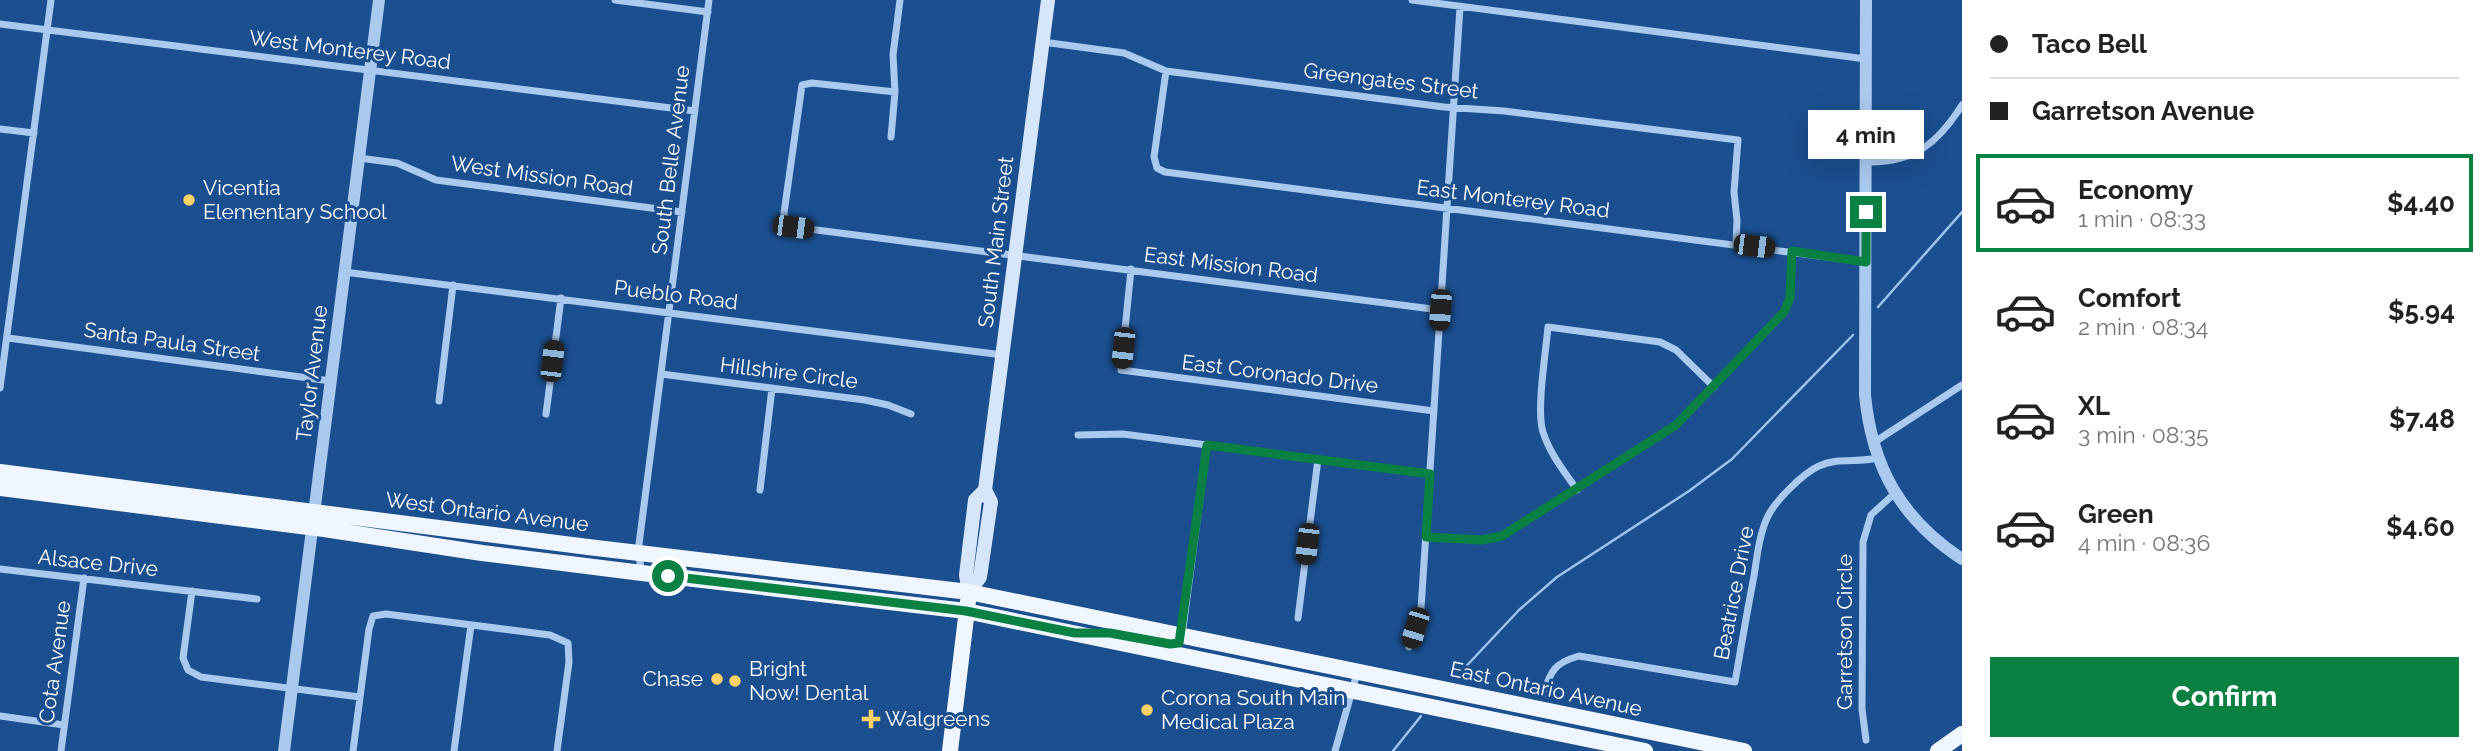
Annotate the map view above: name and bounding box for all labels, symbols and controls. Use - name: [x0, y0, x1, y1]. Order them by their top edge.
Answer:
- street label: West Monterey Road: [248, 25, 452, 74]
- text: Taco Bell: [2032, 29, 2147, 59]
- street label: Greengates Street: [1302, 57, 1480, 104]
- street label: South Belle Avenue: [646, 64, 695, 256]
- text: Garretson Avenue: [2032, 96, 2254, 126]
- callout: 4 min: [1808, 110, 1924, 160]
- text: 4 min: [1836, 121, 1896, 148]
- street label: West Mission Road: [449, 150, 635, 201]
- street label: South Main Street: [973, 155, 1018, 329]
- icon: car: [1994, 172, 2057, 235]
- street label: East Monterey Road: [1415, 174, 1611, 223]
- place label: Vicentia Elementary School: [203, 175, 387, 224]
- text: Economy: [2078, 175, 2193, 205]
- text: $4.40: [2387, 188, 2455, 218]
- marker: Vicentia Elementary School: [181, 192, 197, 208]
- route end: [1850, 196, 1882, 228]
- text: 1 min · 08:33: [2078, 205, 2206, 232]
- car: [771, 214, 816, 240]
- car: [1732, 233, 1777, 259]
- street label: East Mission Road: [1143, 241, 1319, 288]
- street label: Pueblo Road: [613, 274, 740, 315]
- icon: car: [1994, 280, 2057, 343]
- text: Comfort: [2078, 283, 2181, 313]
- car: [1429, 288, 1452, 332]
- text: $5.94: [2388, 296, 2455, 326]
- street label: Taylor Avenue: [291, 304, 332, 442]
- text: 2 min · 08:34: [2078, 313, 2208, 340]
- street label: Santa Paula Street: [82, 317, 262, 366]
- car: [1111, 326, 1136, 370]
- car: [540, 339, 565, 383]
- street label: East Coronado Drive: [1180, 349, 1380, 398]
- street label: Hillshire Circle: [719, 352, 859, 393]
- icon: car: [1994, 388, 2057, 451]
- text: XL: [2078, 391, 2110, 421]
- text: $7.48: [2389, 404, 2455, 434]
- text: 3 min · 08:35: [2078, 421, 2209, 448]
- street label: West Ontario Avenue: [384, 487, 590, 536]
- icon: car: [1994, 496, 2057, 559]
- text: Green: [2078, 499, 2154, 529]
- text: $4.60: [2386, 512, 2455, 542]
- car: [1295, 522, 1320, 566]
- street label: Beatrice Drive: [1708, 524, 1759, 662]
- text: 4 min · 08:36: [2078, 529, 2210, 556]
- street label: Alsace Drive: [37, 544, 159, 581]
- street label: Garretson Circle: [1832, 554, 1857, 710]
- route start: [652, 560, 684, 592]
- street label: Cota Avenue: [34, 599, 75, 725]
- car: [1399, 605, 1432, 651]
- place label: Bright Now! Dental: [749, 656, 869, 705]
- street label: East Ontario Avenue: [1448, 656, 1644, 721]
- button: Confirm: [1990, 657, 2459, 737]
- place label: Chase: [642, 666, 703, 691]
- marker: Chase: [709, 671, 725, 687]
- marker: Bright Now! Dental: [727, 673, 743, 689]
- place label: Corona South Main Medical Plaza: [1161, 685, 1345, 734]
- marker: Corona South Main Medical Plaza: [1139, 702, 1155, 718]
- place label: Walgreens: [885, 706, 990, 731]
- marker: Walgreens: [863, 711, 879, 727]

